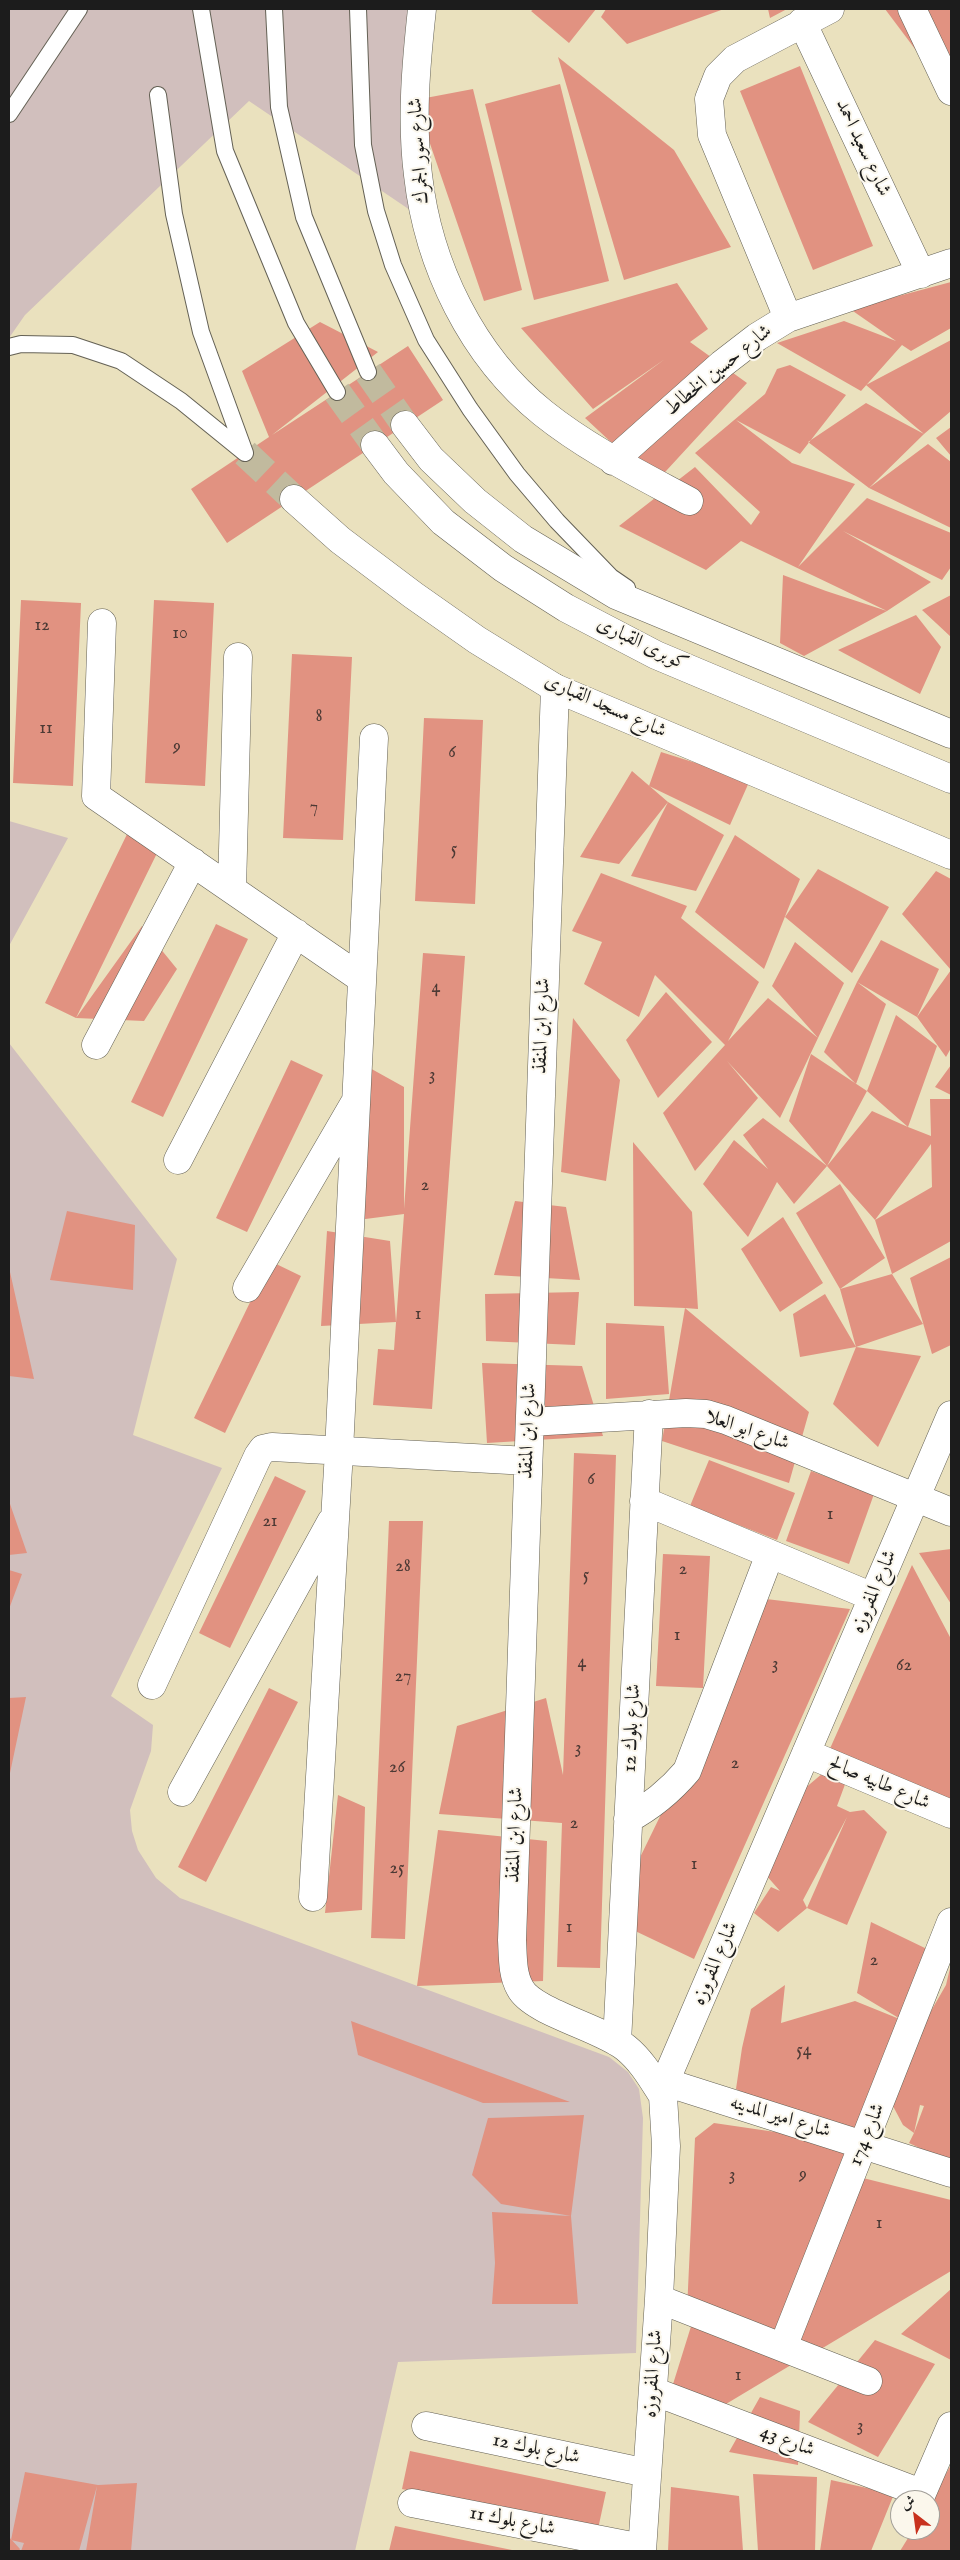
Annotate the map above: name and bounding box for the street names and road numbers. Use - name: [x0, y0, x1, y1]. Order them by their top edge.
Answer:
- street label: شارع سعيد احمد: [829, 95, 895, 201]
- street label: شارع سور الجمرك: [404, 97, 436, 205]
- street label: شارع حسين الخطاط: [660, 320, 778, 422]
- street label: كوبرى القبارى: [592, 613, 692, 677]
- street label: شارع مسجد القبارى: [540, 669, 670, 745]
- street label: شارع ابن المنقذ: [529, 978, 557, 1074]
- street label: شارع ابن المنقذ: [515, 1383, 543, 1479]
- street label: شارع ابو العلا: [702, 1405, 792, 1457]
- street label: شارع المفروزه: [847, 1547, 903, 1637]
- street label: شارع بلوك 12: [619, 1683, 647, 1773]
- street label: شارع طابيه صالح: [825, 1752, 933, 1816]
- street label: شارع ابن المنقذ: [502, 1787, 530, 1883]
- street label: شارع المفروزه: [688, 1919, 744, 2009]
- street label: شارع امير المدينه: [727, 2091, 833, 2145]
- street label: شارع 174: [845, 2100, 891, 2170]
- street label: شارع المفروزه: [639, 2329, 669, 2419]
- street label: شارع 43: [756, 2421, 818, 2463]
- street label: شارع بلوك 12: [490, 2429, 582, 2471]
- street label: شارع بلوك 11: [467, 2502, 557, 2542]

